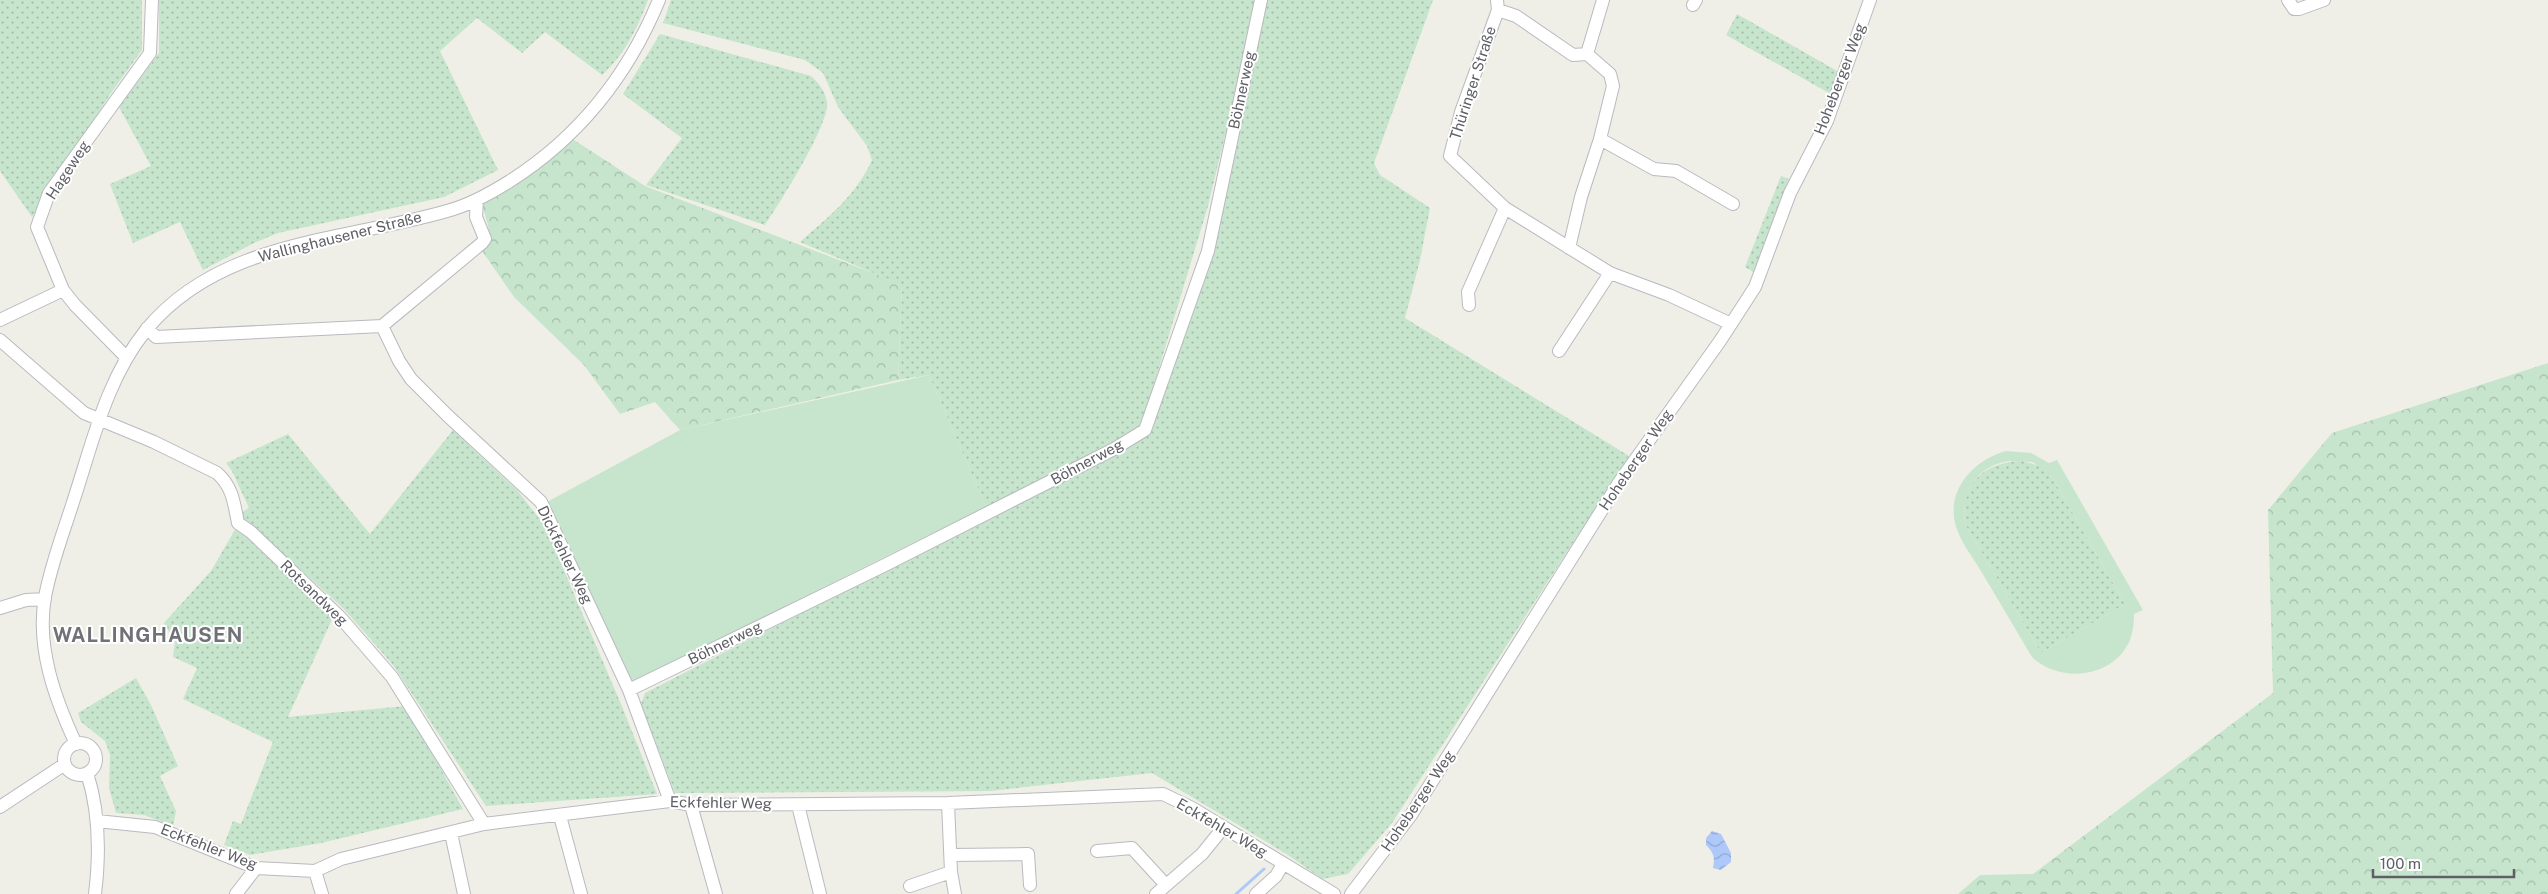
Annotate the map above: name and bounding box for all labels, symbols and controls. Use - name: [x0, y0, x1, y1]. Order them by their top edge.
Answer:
- street label: Hoheberger Weg: [1810, 21, 1869, 137]
- street label: Thüringer Straße: [1446, 24, 1499, 142]
- street label: Böhnerweg: [1225, 49, 1258, 131]
- street label: Hageweg: [42, 137, 93, 202]
- street label: Wallinghausener Straße: [256, 208, 423, 265]
- street label: Hoheberger Weg: [1595, 406, 1676, 513]
- street label: Böhnerweg: [1048, 435, 1126, 488]
- street label: Dickfehler Weg: [534, 503, 597, 607]
- street label: Rotsandweg: [277, 556, 351, 629]
- street label: Böhnerweg: [685, 617, 764, 668]
- district label: WALLINGHAUSEN: [53, 623, 243, 647]
- street label: Hoheberger Weg: [1377, 747, 1458, 854]
- street label: Eckfehler Weg: [670, 793, 772, 812]
- street label: Eckfehler Weg: [1174, 795, 1271, 860]
- street label: Eckfehler Weg: [158, 820, 260, 873]
- scale bar: [2373, 846, 2514, 878]
- text: 100 m: [2380, 855, 2421, 872]

